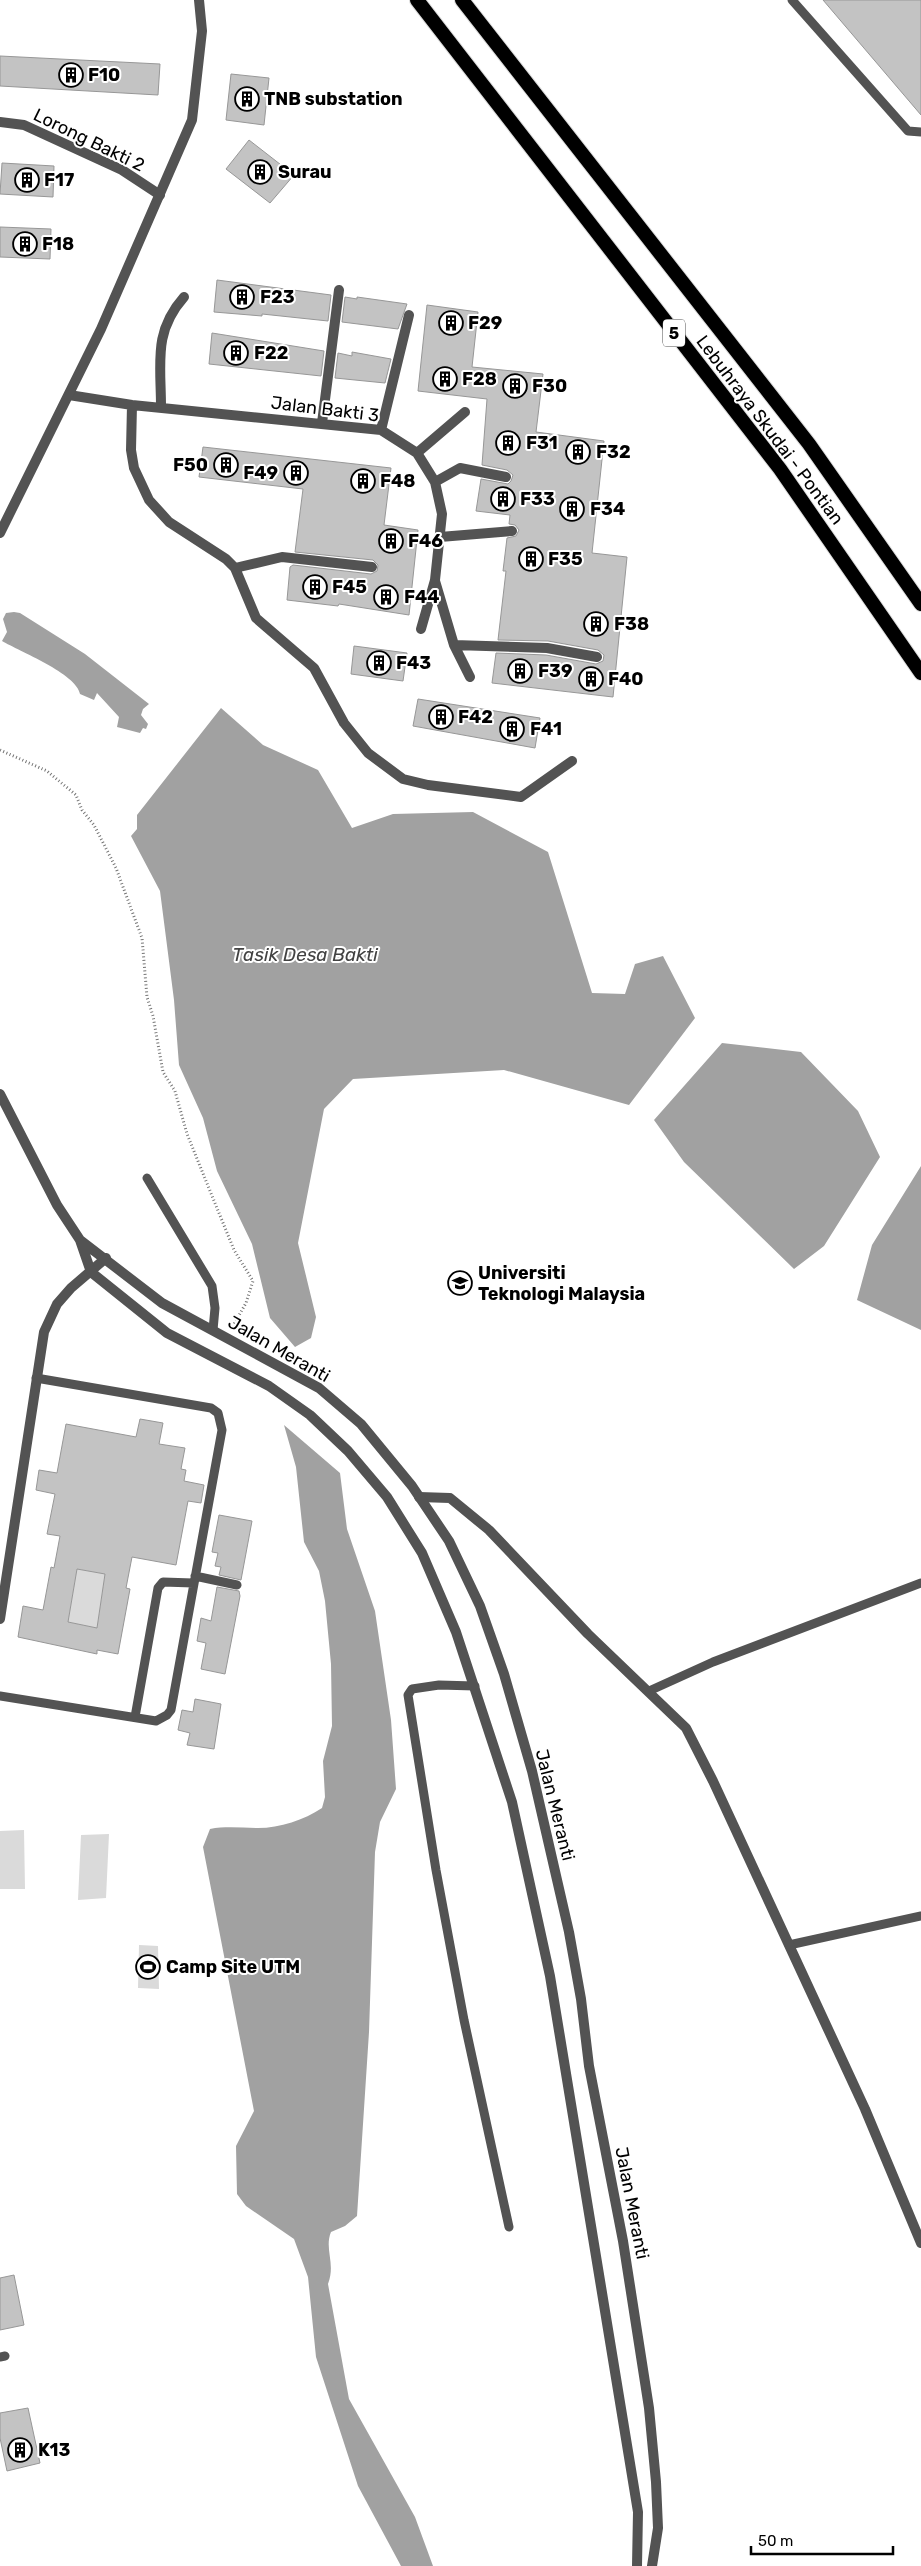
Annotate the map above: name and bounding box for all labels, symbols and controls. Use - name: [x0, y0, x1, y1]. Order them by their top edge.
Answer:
- building icon: F10: [58, 62, 84, 88]
- place label: F10: [88, 64, 120, 86]
- building icon: TNB substation: [234, 86, 260, 112]
- place label: TNB substation: [264, 88, 403, 110]
- street label: Lorong Bakti 2: [30, 104, 148, 176]
- building icon: Surau: [247, 159, 273, 185]
- place label: Surau: [278, 161, 332, 183]
- building icon: F17: [14, 167, 40, 193]
- place label: F17: [44, 169, 74, 191]
- building icon: F18: [12, 231, 38, 257]
- place label: F18: [42, 233, 74, 255]
- building icon: F23: [229, 284, 255, 310]
- place label: F23: [260, 286, 295, 308]
- building icon: F29: [438, 310, 464, 336]
- place label: F29: [468, 312, 502, 334]
- road number: 5: [663, 319, 685, 346]
- street label: Lebuhraya Skudai - Pontian: [692, 331, 848, 529]
- building icon: F22: [223, 340, 249, 366]
- place label: F22: [254, 342, 288, 364]
- building icon: F28: [432, 366, 458, 392]
- place label: F28: [462, 368, 497, 390]
- building icon: F30: [502, 373, 528, 399]
- place label: F30: [532, 375, 567, 397]
- street label: Jalan Bakti 3: [270, 391, 380, 427]
- building icon: F31: [495, 430, 521, 456]
- place label: F31: [526, 432, 558, 454]
- building icon: F32: [565, 439, 591, 465]
- place label: F32: [596, 441, 631, 463]
- building icon: F50: [213, 452, 239, 478]
- place label: F50: [173, 454, 208, 476]
- building icon: F49: [283, 460, 309, 486]
- place label: F49: [243, 462, 278, 484]
- building icon: F48: [350, 468, 376, 494]
- place label: F48: [380, 470, 416, 492]
- building icon: F33: [490, 486, 516, 512]
- place label: F33: [520, 488, 555, 510]
- building icon: F34: [559, 496, 585, 522]
- place label: F34: [590, 498, 625, 520]
- building icon: F46: [378, 528, 404, 554]
- place label: F46: [408, 530, 443, 552]
- building icon: F35: [518, 546, 544, 572]
- place label: F35: [548, 548, 583, 570]
- building icon: F45: [302, 574, 328, 600]
- place label: F45: [332, 576, 367, 598]
- building icon: F44: [373, 584, 399, 610]
- place label: F44: [404, 586, 440, 608]
- building icon: F38: [583, 611, 609, 637]
- place label: F38: [614, 613, 649, 635]
- building icon: F43: [366, 650, 392, 676]
- place label: F43: [396, 652, 431, 674]
- building icon: F39: [507, 658, 533, 684]
- place label: F39: [538, 660, 573, 682]
- building icon: F40: [578, 666, 604, 692]
- place label: F40: [608, 668, 644, 690]
- building icon: F42: [428, 704, 454, 730]
- place label: F42: [458, 706, 493, 728]
- building icon: F41: [499, 716, 525, 742]
- place label: F41: [530, 718, 562, 740]
- water label: Tasik Desa Bakti: [232, 943, 378, 966]
- place label: Universiti Teknologi Malaysia: [478, 1262, 645, 1305]
- school or university icon: Universiti Teknologi Malaysia: [447, 1270, 473, 1296]
- street label: Jalan Meranti: [224, 1311, 334, 1387]
- street label: Jalan Meranti: [531, 1747, 579, 1863]
- sports icon: Camp Site UTM: [135, 1954, 161, 1980]
- place label: Camp Site UTM: [166, 1956, 300, 1978]
- street label: Jalan Meranti: [610, 2145, 654, 2261]
- building icon: K13: [7, 2437, 33, 2463]
- place label: K13: [38, 2439, 70, 2461]
- scale bar: [751, 2524, 894, 2556]
- text: 50 m: [758, 2532, 793, 2550]

